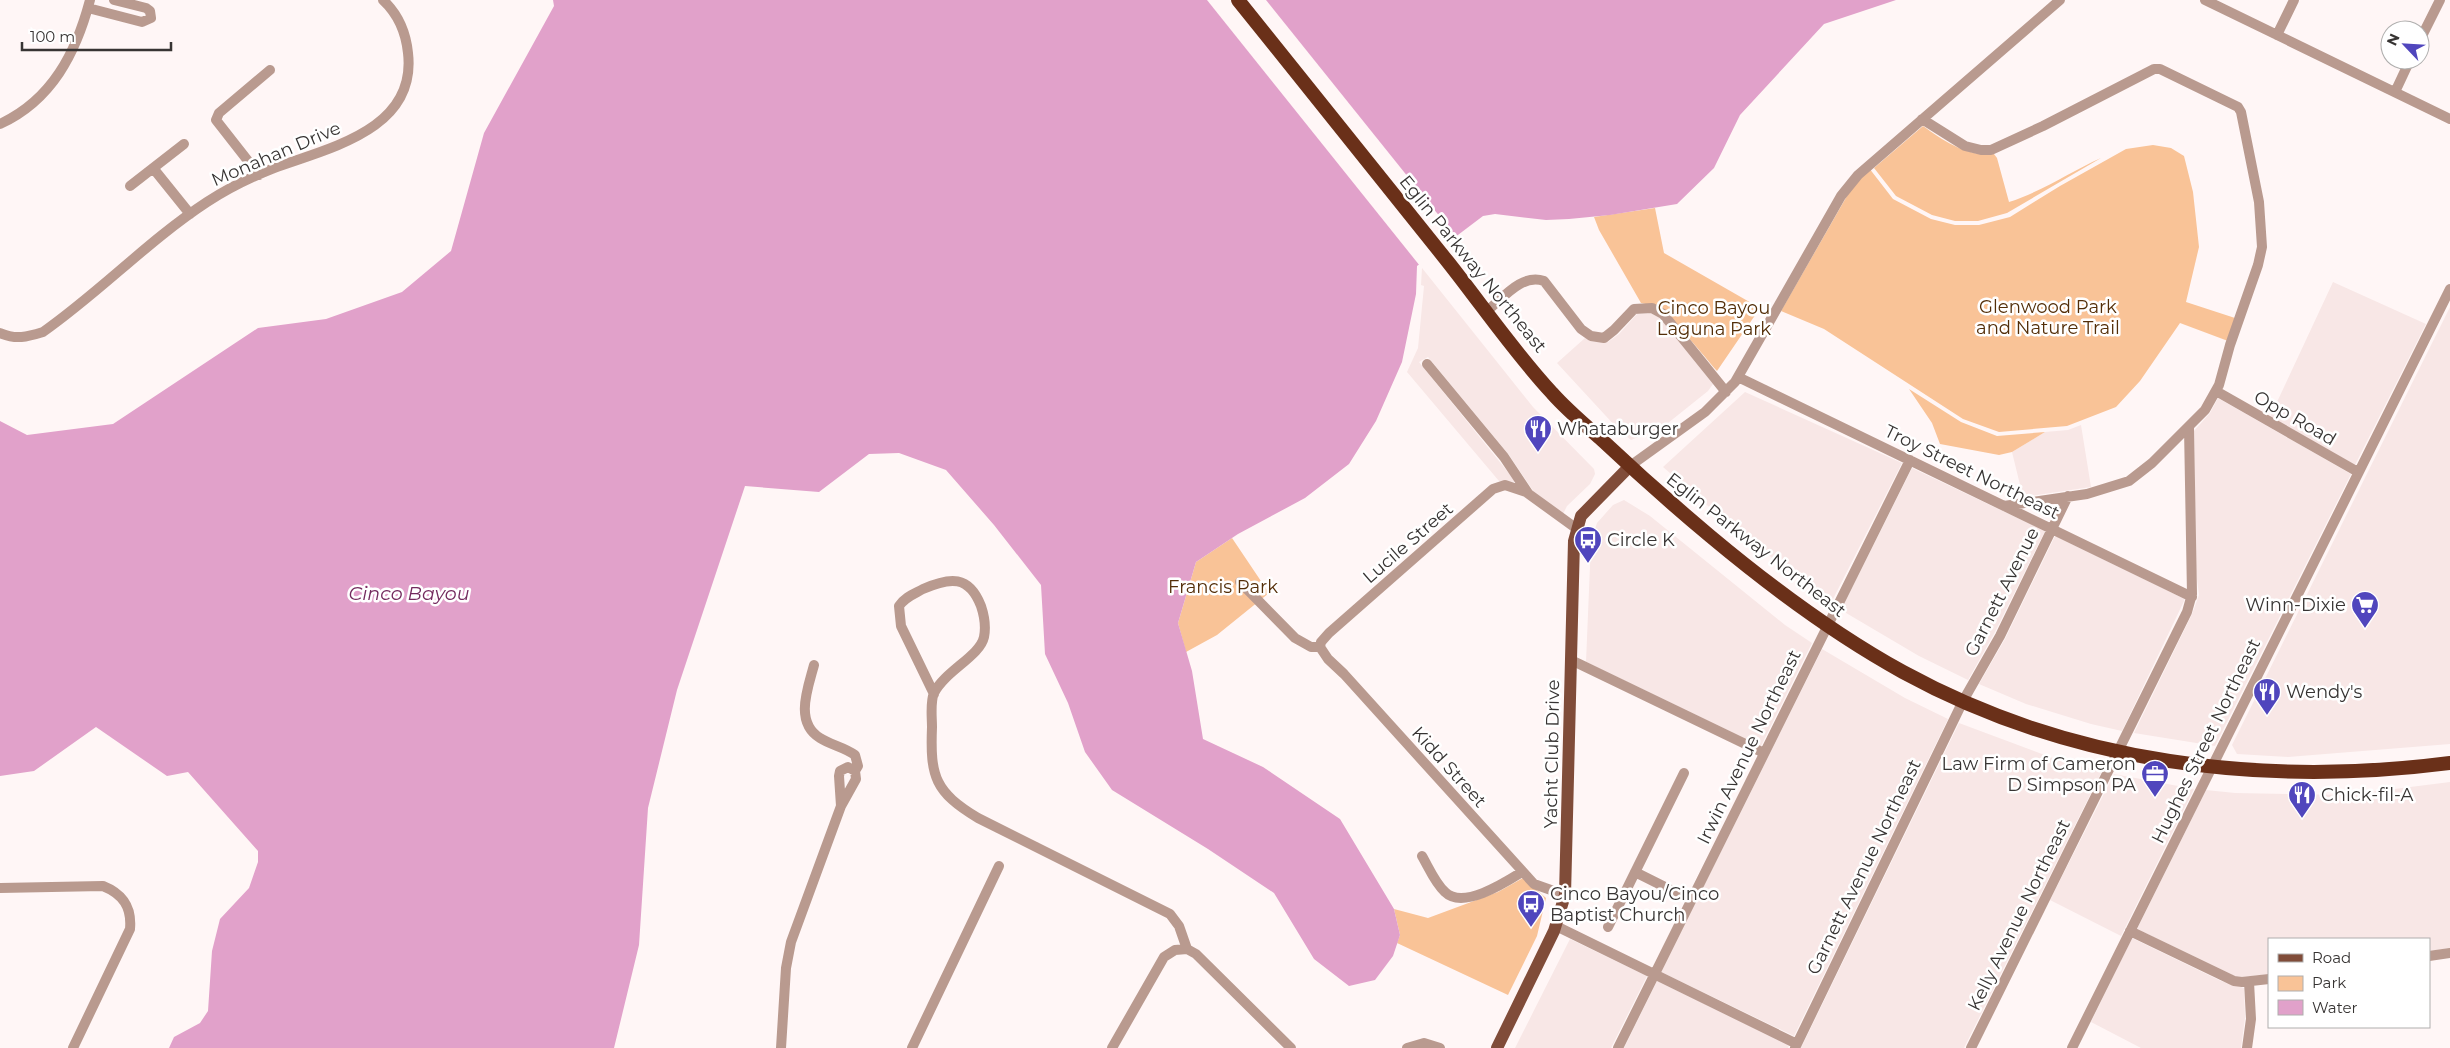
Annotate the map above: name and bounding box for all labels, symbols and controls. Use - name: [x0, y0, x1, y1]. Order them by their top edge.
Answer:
- scale bar: [22, 20, 171, 52]
- north arrow: [2380, 20, 2430, 70]
- text: 100 m: [30, 27, 75, 46]
- text: N: [2383, 31, 2404, 48]
- street label: Monahan Drive: [208, 117, 344, 191]
- street label: Eglin Parkway Northeast: [1395, 171, 1551, 357]
- park label: Glenwood Park and Nature Trail: [1976, 296, 2120, 339]
- park label: Cinco Bayou Laguna Park: [1657, 297, 1771, 340]
- street label: Opp Road: [2250, 386, 2340, 450]
- restaurant icon: Whataburger: [1523, 414, 1553, 453]
- place label: Whataburger: [1557, 418, 1679, 440]
- street label: Troy Street Northeast: [1881, 420, 2063, 524]
- street label: Eglin Parkway Northeast: [1662, 468, 1850, 622]
- street label: Lucile Street: [1358, 498, 1458, 588]
- street label: Garnett Avenue: [1960, 524, 2044, 660]
- bus stop icon: Circle K: [1573, 525, 1603, 564]
- place label: Circle K: [1607, 529, 1675, 551]
- park label: Francis Park: [1168, 576, 1278, 598]
- water label: Cinco Bayou: [349, 582, 469, 605]
- supermarket icon: Winn-Dixie: [2350, 590, 2380, 629]
- place label: Winn-Dixie: [2245, 594, 2346, 616]
- street label: Hughes Street Northeast: [2147, 635, 2265, 847]
- street label: Irwin Avenue Northeast: [1692, 646, 1806, 848]
- restaurant icon: Wendy's: [2252, 677, 2282, 716]
- street label: Yacht Club Drive: [1540, 679, 1564, 829]
- place label: Wendy's: [2286, 681, 2363, 703]
- street label: Kidd Street: [1407, 722, 1491, 812]
- place label: Law Firm of Cameron D Simpson PA: [1942, 753, 2136, 796]
- street label: Garnett Avenue Northeast: [1802, 756, 1926, 978]
- office icon: Law Firm of Cameron D Simpson PA: [2140, 759, 2170, 798]
- restaurant icon: Chick-fil-A: [2287, 780, 2317, 819]
- place label: Chick-fil-A: [2321, 784, 2414, 806]
- street label: Kelly Avenue Northeast: [1963, 816, 2075, 1014]
- place label: Cinco Bayou/Cinco Baptist Church: [1550, 883, 1719, 926]
- bus stop icon: Cinco Bayou/Cinco Baptist Church: [1516, 889, 1546, 928]
- legend: [2268, 938, 2430, 1028]
- text: Road: [2312, 948, 2351, 967]
- text: Park: [2312, 973, 2346, 992]
- text: Water: [2312, 998, 2358, 1017]

